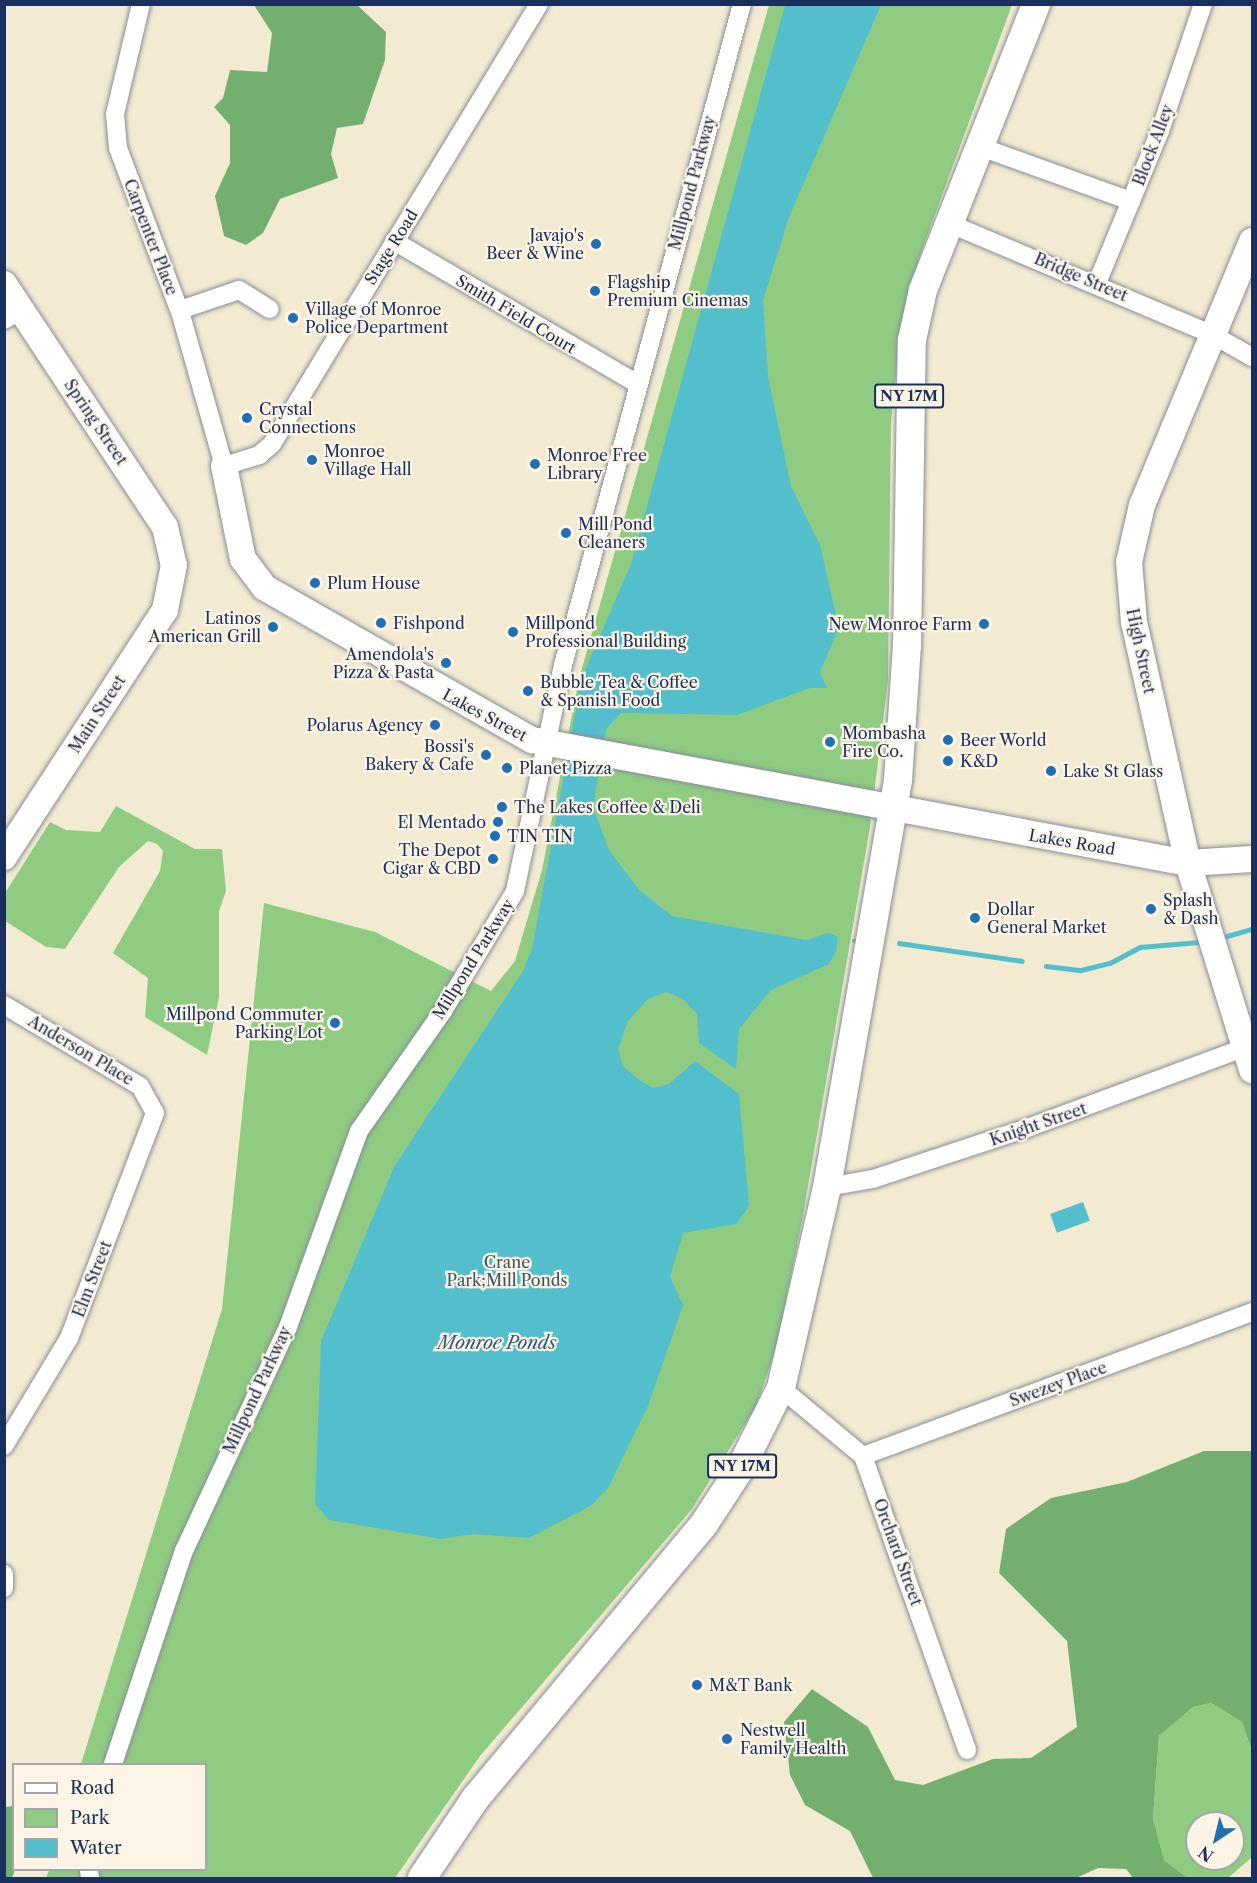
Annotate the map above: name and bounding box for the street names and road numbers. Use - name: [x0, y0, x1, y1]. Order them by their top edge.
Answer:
- street label: Block Alley: [1129, 101, 1177, 189]
- street label: Millpond Parkway: [665, 114, 719, 252]
- street label: Carpenter Place: [120, 176, 182, 298]
- street label: Stage Road: [360, 206, 422, 288]
- street label: Bridge Street: [1031, 249, 1131, 305]
- street label: Smith Field Court: [452, 271, 580, 357]
- street label: Spring Street: [60, 376, 132, 468]
- road number: NY 17M: [873, 384, 945, 408]
- street label: High Street: [1123, 607, 1159, 695]
- street label: Main Street: [65, 671, 129, 757]
- street label: Lakes Street: [439, 685, 531, 745]
- street label: Lakes Road: [1027, 825, 1117, 859]
- street label: Millpond Parkway: [428, 895, 518, 1023]
- street label: Anderson Place: [25, 1011, 137, 1089]
- street label: Knight Street: [987, 1098, 1089, 1150]
- street label: Elm Street: [69, 1238, 115, 1320]
- street label: Millpond Parkway: [219, 1323, 295, 1457]
- street label: Swezey Place: [1007, 1357, 1109, 1411]
- road number: NY 17M: [706, 1454, 778, 1478]
- street label: Orchard Street: [870, 1496, 926, 1608]

